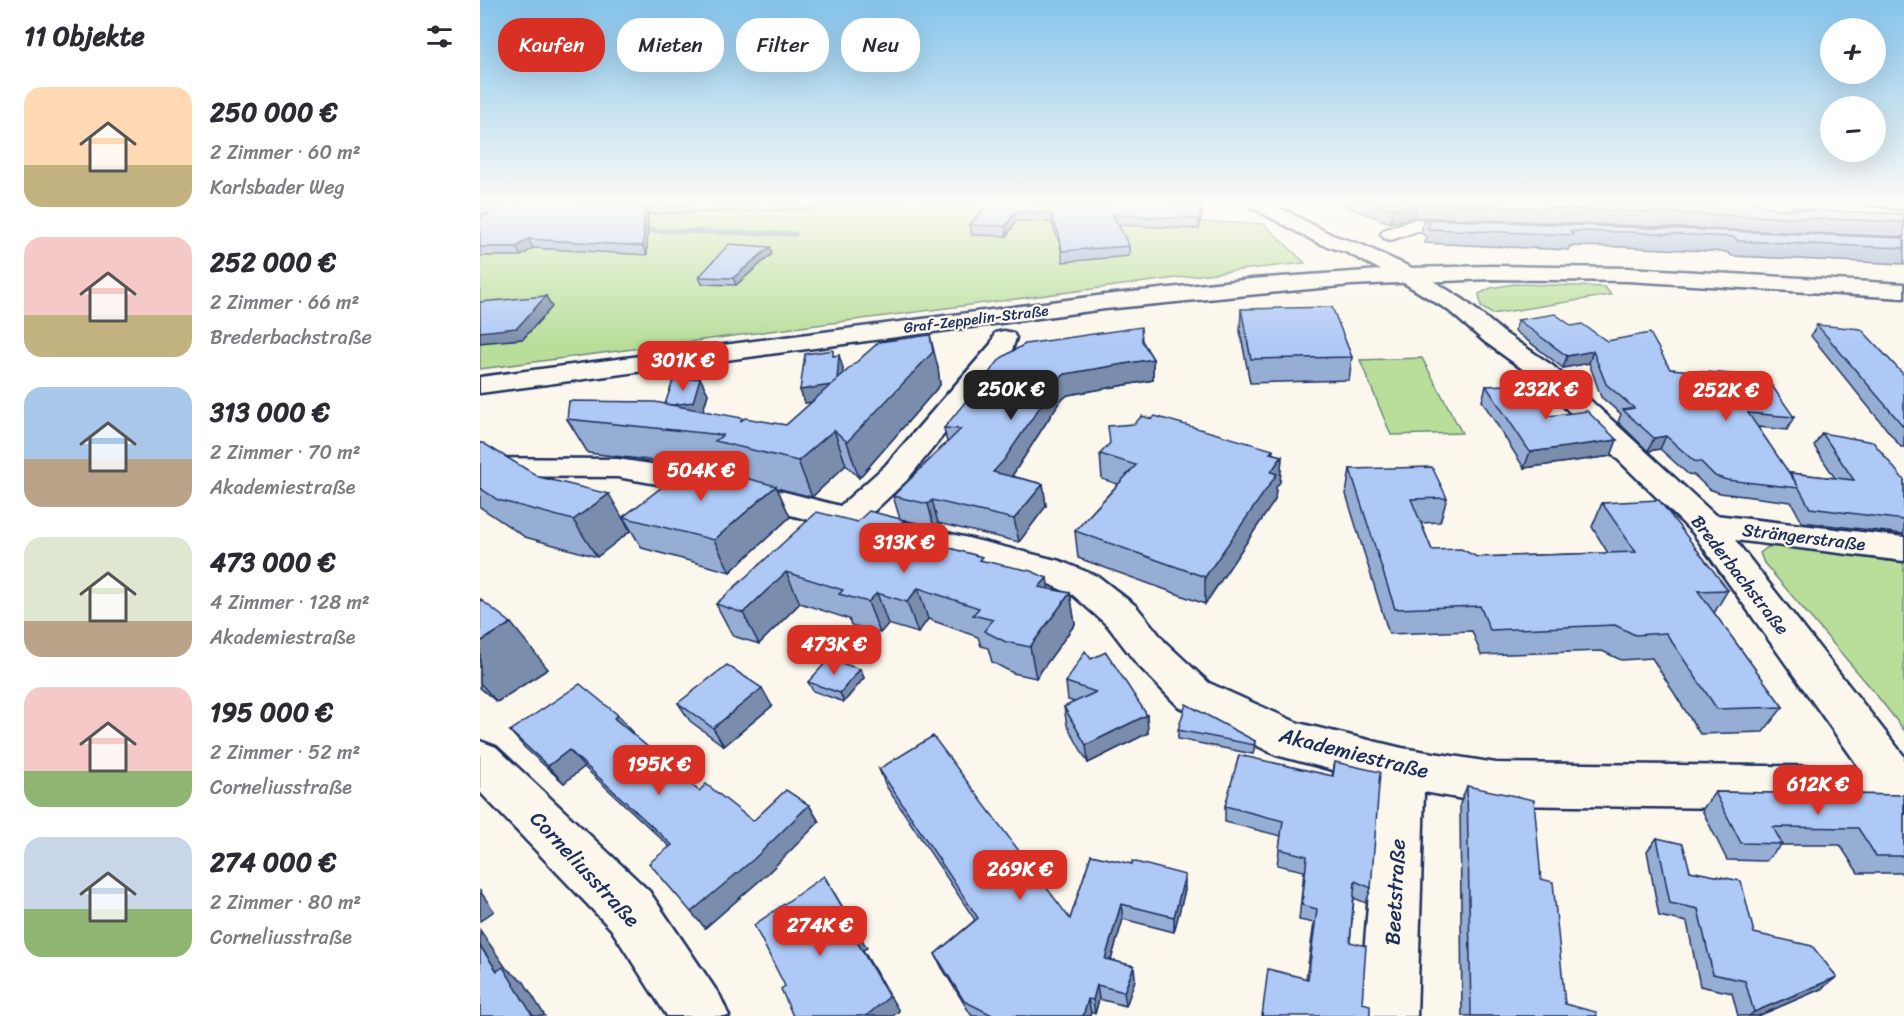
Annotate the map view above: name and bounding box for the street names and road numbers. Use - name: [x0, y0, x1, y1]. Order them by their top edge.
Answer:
- street label: Graf-Zeppelin-Straße: [902, 297, 1050, 341]
- street label: Brederbachstraße: [1683, 508, 1797, 642]
- street label: Strängerstraße: [1741, 514, 1868, 560]
- street label: Akademiestraße: [1274, 716, 1433, 790]
- street label: Corneliusstraße: [520, 802, 650, 936]
- street label: Beetstraße: [1373, 838, 1417, 946]

